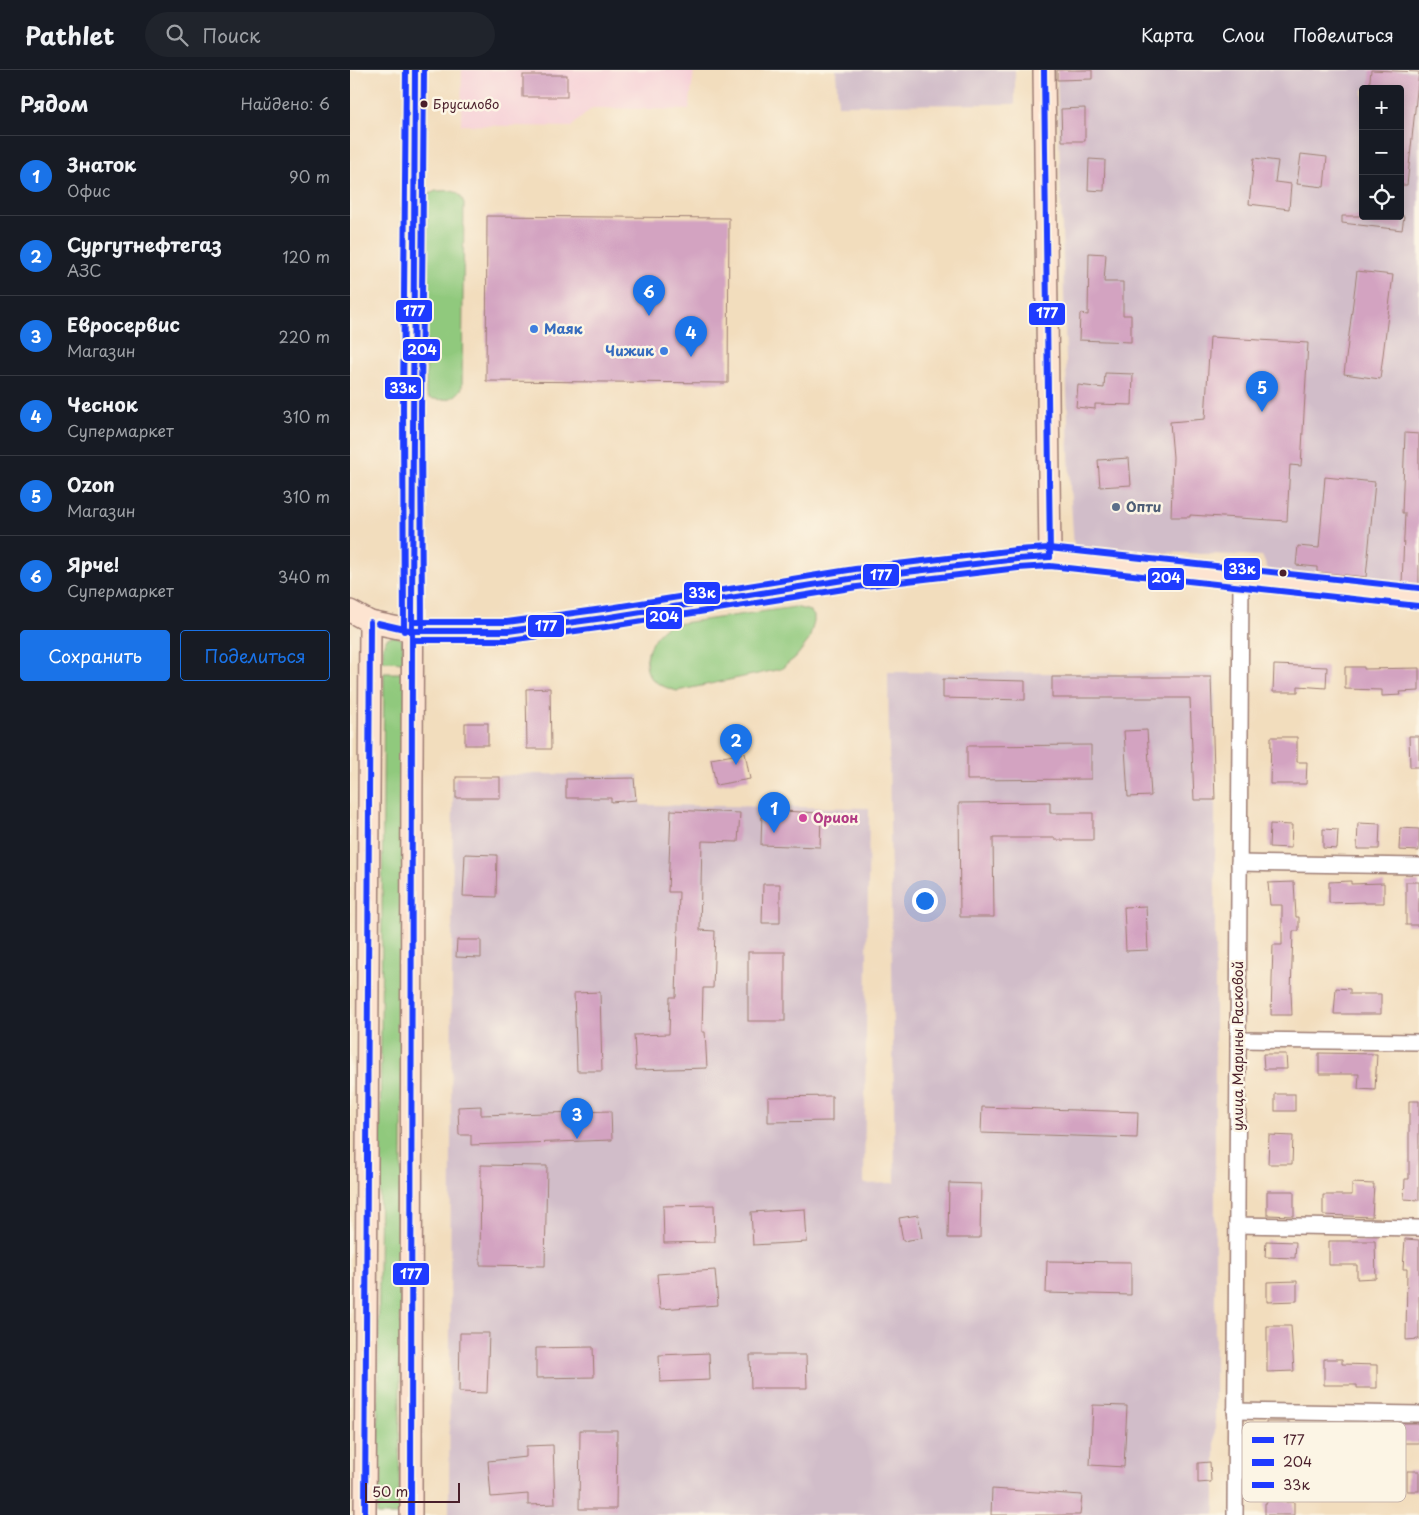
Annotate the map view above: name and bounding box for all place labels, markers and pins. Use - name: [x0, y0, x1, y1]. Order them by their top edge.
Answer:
- place label: Брусилово: [433, 94, 499, 113]
- marker: Брусилово: [419, 99, 429, 109]
- pin: 6: [633, 275, 665, 316]
- pin: 4: [675, 316, 707, 357]
- place label: Маяк: [544, 318, 583, 339]
- marker: Маяк: [528, 323, 540, 335]
- place label: Чижик: [605, 340, 654, 361]
- marker: Чижик: [658, 345, 670, 357]
- pin: 5: [1246, 371, 1278, 412]
- place label: Опти: [1126, 496, 1162, 517]
- marker: Опти: [1110, 501, 1122, 513]
- unlabelled marker: [1278, 568, 1288, 578]
- pin: 2: [720, 724, 752, 765]
- pin: 1: [758, 792, 790, 833]
- place label: Орион: [813, 807, 858, 828]
- marker: Орион: [797, 812, 809, 824]
- pin: 3: [561, 1098, 593, 1139]

